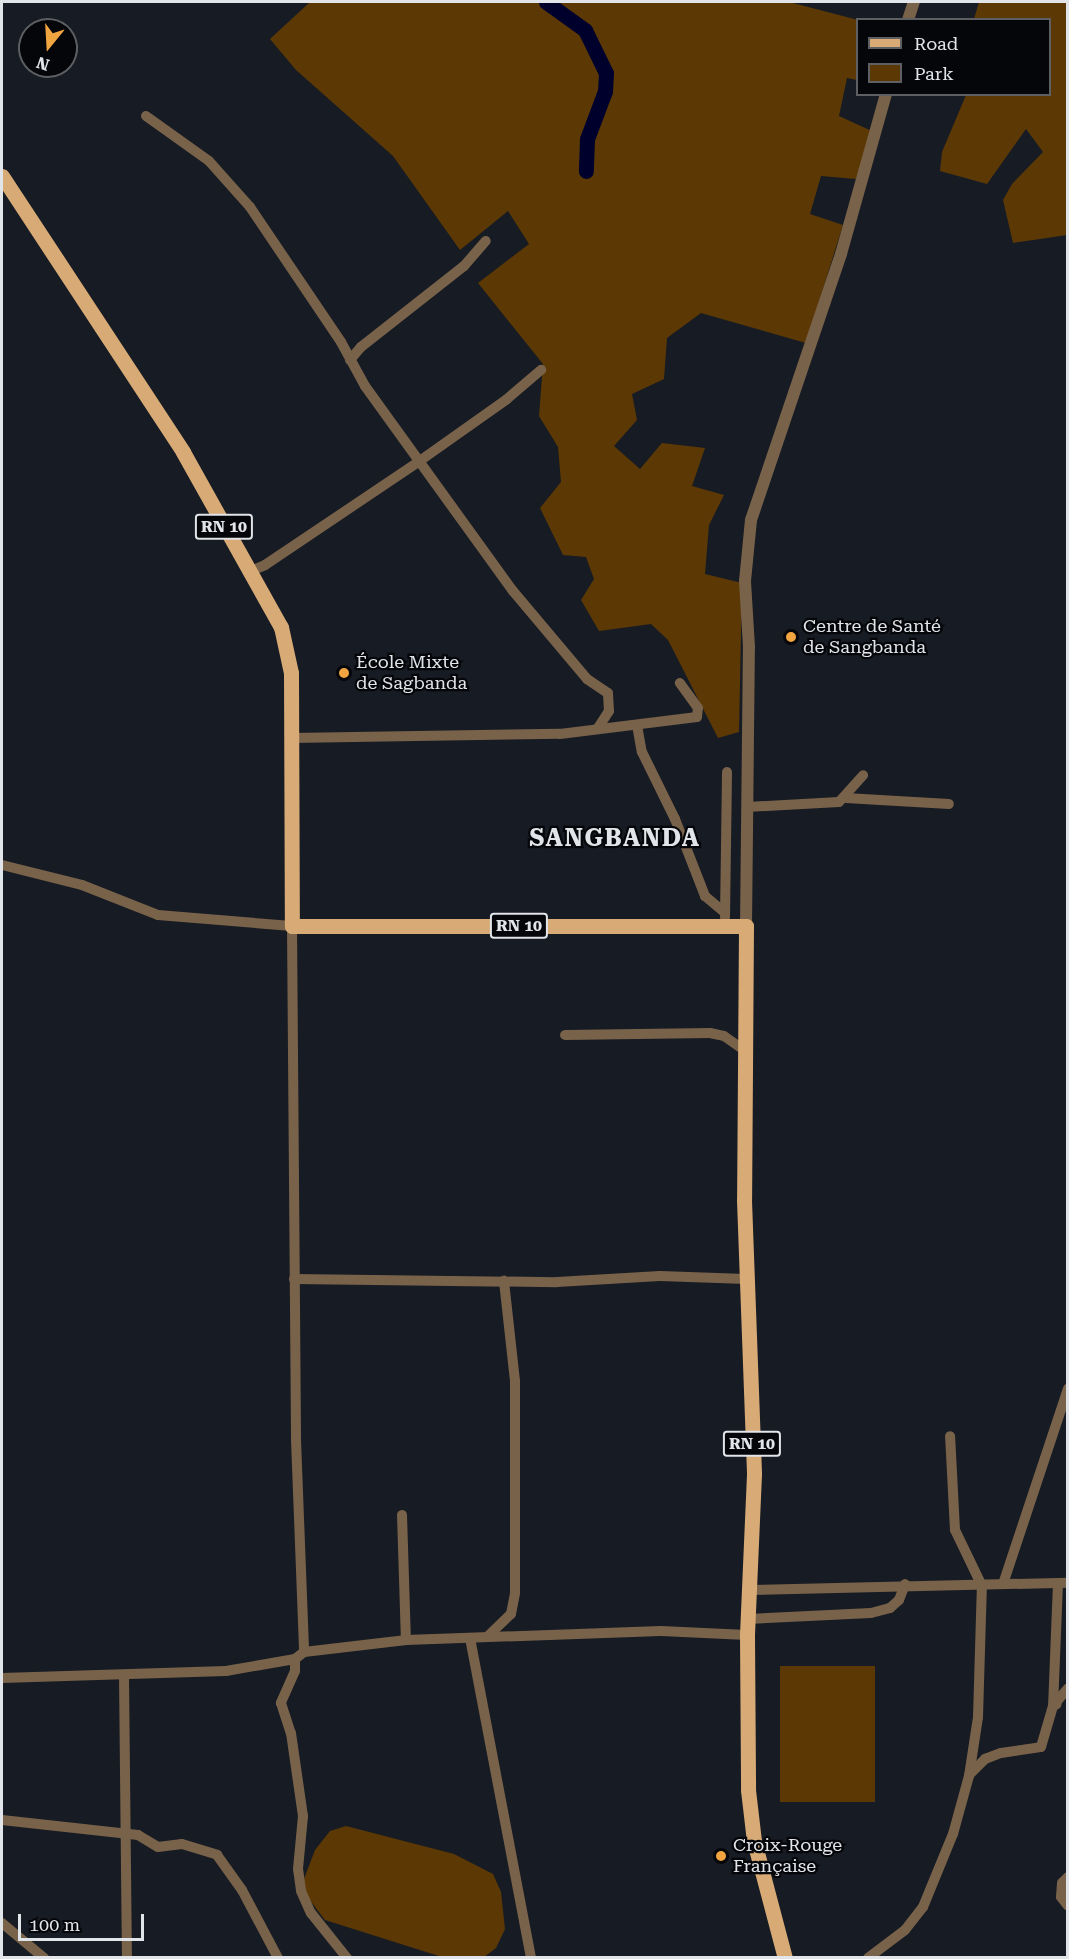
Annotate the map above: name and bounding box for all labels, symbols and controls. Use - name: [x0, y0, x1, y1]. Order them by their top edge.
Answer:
- north arrow: [18, 18, 78, 78]
- legend: [856, 18, 1051, 96]
- text: Road: [914, 33, 958, 54]
- text: N: [34, 53, 52, 75]
- text: Park: [914, 63, 954, 84]
- road number: RN 10: [194, 514, 254, 540]
- place label: Centre de Santé de Sangbanda: [803, 616, 941, 658]
- marker: Centre de Santé de Sangbanda: [784, 630, 798, 644]
- place label: École Mixte de Sagbanda: [356, 652, 467, 694]
- marker: École Mixte de Sagbanda: [337, 666, 351, 680]
- district label: SANGBANDA: [529, 825, 701, 853]
- road number: RN 10: [489, 913, 549, 939]
- road number: RN 10: [722, 1431, 782, 1457]
- place label: Croix-Rouge Française: [733, 1835, 842, 1878]
- marker: Croix-Rouge Française: [714, 1849, 728, 1863]
- scale bar: [21, 1902, 147, 1940]
- text: 100 m: [29, 1914, 80, 1935]

